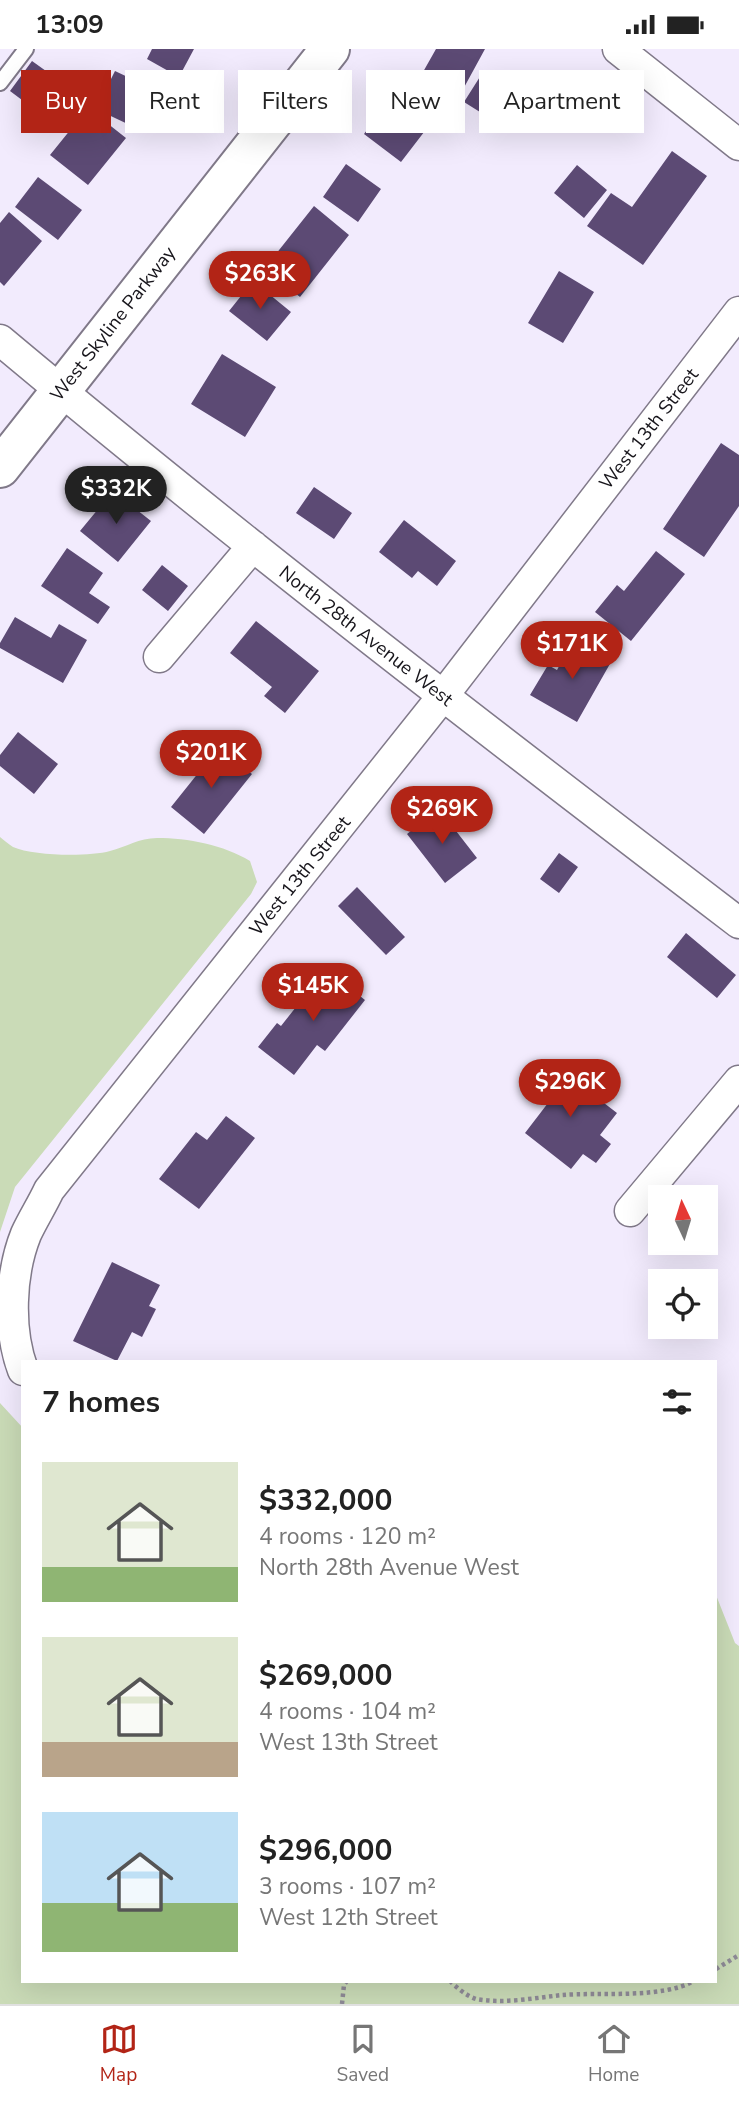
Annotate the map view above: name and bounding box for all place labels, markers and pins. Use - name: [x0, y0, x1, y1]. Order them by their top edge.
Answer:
- pin: $263K: [211, 251, 309, 311]
- pin: $332K: [67, 467, 165, 526]
- pin: $171K: [523, 621, 621, 681]
- pin: $201K: [162, 731, 260, 790]
- pin: $269K: [393, 787, 491, 846]
- pin: $145K: [264, 963, 362, 1023]
- pin: $296K: [521, 1059, 619, 1119]

